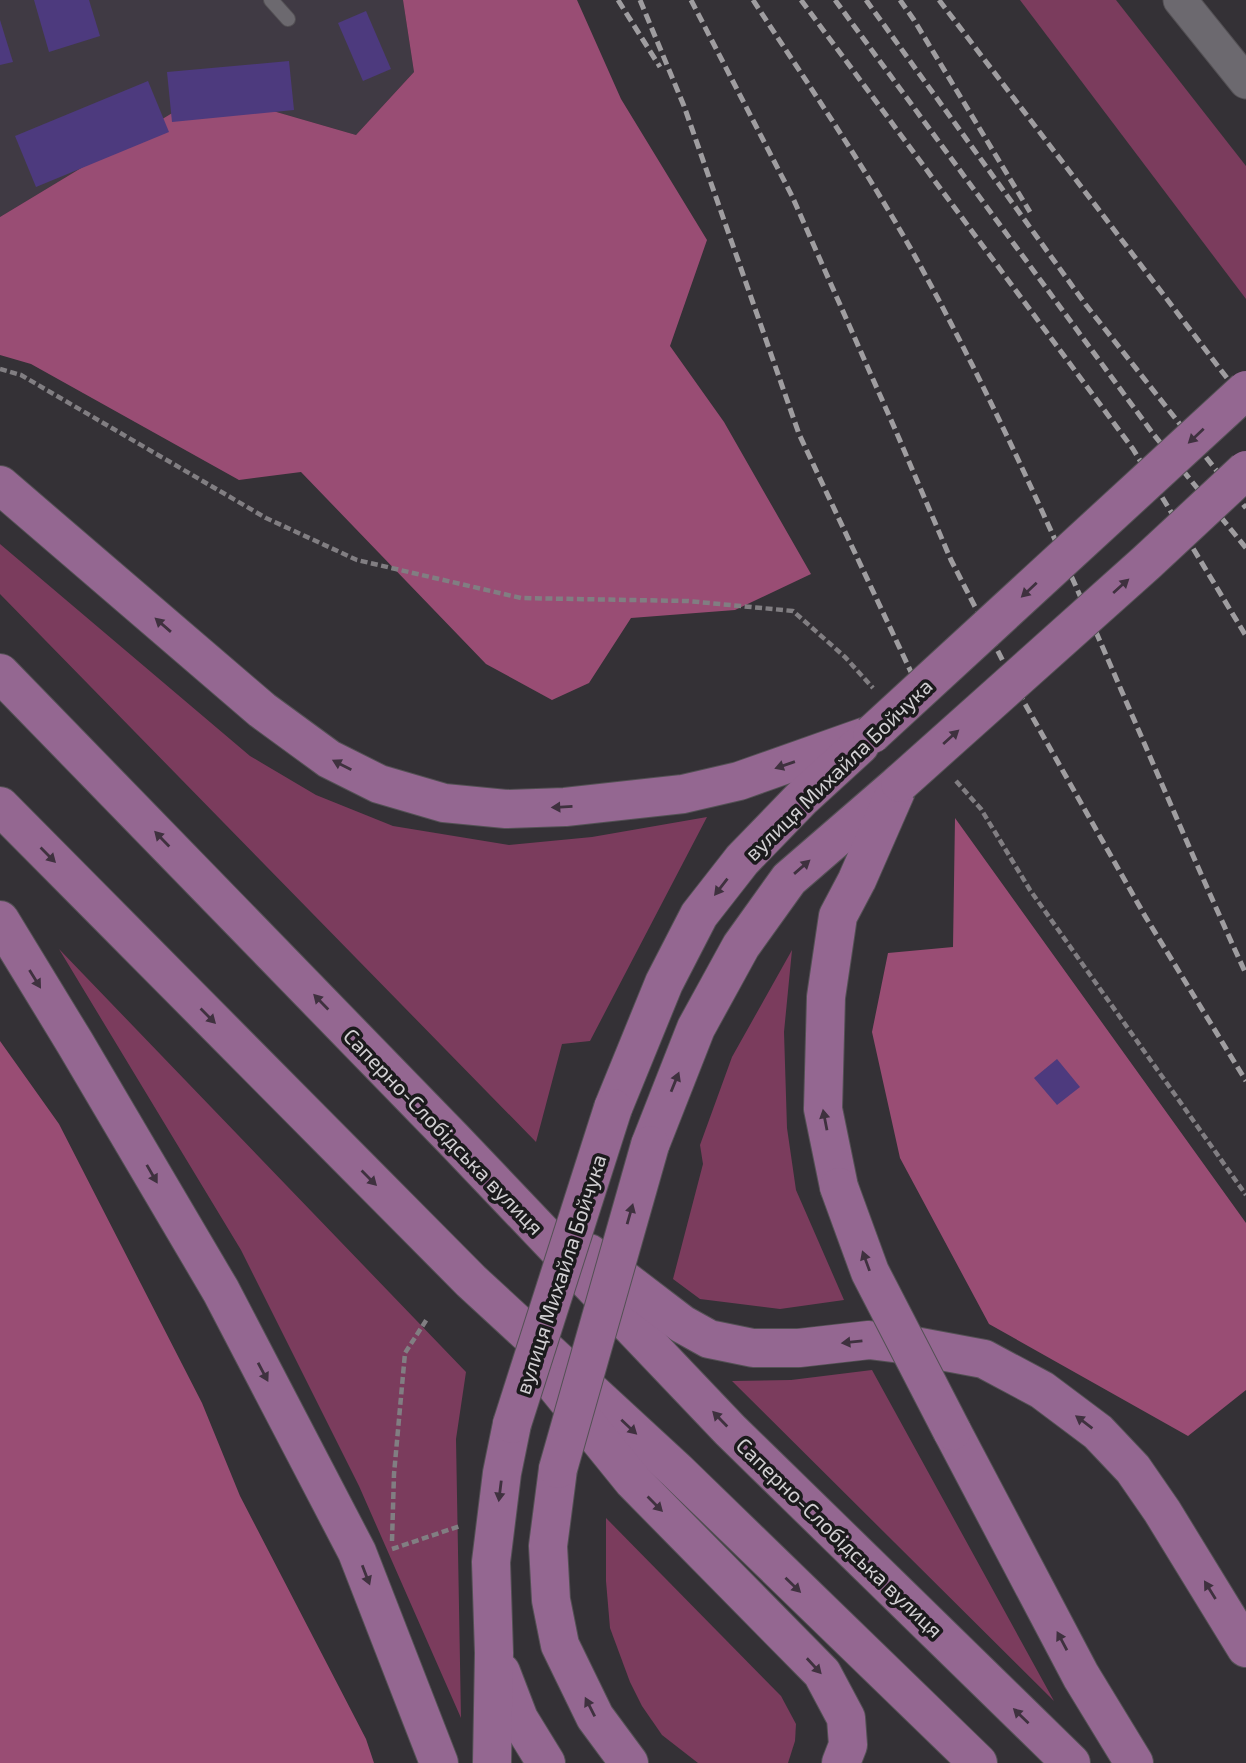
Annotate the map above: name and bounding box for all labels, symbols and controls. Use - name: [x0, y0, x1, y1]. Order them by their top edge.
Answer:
- one-way arrow: [1188, 427, 1205, 443]
- one-way arrow: [1112, 578, 1130, 594]
- one-way arrow: [1020, 582, 1038, 598]
- one-way arrow: [155, 618, 172, 633]
- street label: вулиця Михайла Бойчука: [739, 673, 938, 866]
- one-way arrow: [942, 730, 959, 746]
- one-way arrow: [332, 760, 352, 771]
- one-way arrow: [774, 760, 795, 771]
- one-way arrow: [551, 802, 573, 813]
- one-way arrow: [154, 832, 171, 848]
- one-way arrow: [40, 847, 56, 863]
- one-way arrow: [794, 860, 811, 875]
- one-way arrow: [714, 878, 729, 896]
- one-way arrow: [28, 969, 41, 988]
- one-way arrow: [312, 994, 329, 1011]
- one-way arrow: [200, 1008, 217, 1025]
- street label: Саперно-Слобідська вулиця: [338, 1023, 549, 1240]
- one-way arrow: [669, 1071, 680, 1092]
- one-way arrow: [820, 1109, 831, 1131]
- street label: вулиця Михайла Бойчука: [509, 1151, 612, 1397]
- one-way arrow: [146, 1164, 158, 1184]
- one-way arrow: [360, 1169, 376, 1186]
- one-way arrow: [625, 1203, 636, 1225]
- one-way arrow: [861, 1251, 872, 1272]
- one-way arrow: [841, 1337, 863, 1348]
- one-way arrow: [257, 1362, 269, 1382]
- one-way arrow: [712, 1411, 728, 1428]
- one-way arrow: [1075, 1415, 1093, 1429]
- one-way arrow: [620, 1419, 637, 1435]
- street label: Саперно-Слобідська вулиця: [731, 1432, 948, 1643]
- one-way arrow: [494, 1480, 505, 1502]
- one-way arrow: [646, 1495, 663, 1512]
- one-way arrow: [360, 1565, 371, 1586]
- one-way arrow: [785, 1576, 802, 1593]
- one-way arrow: [1204, 1580, 1217, 1599]
- one-way arrow: [1057, 1630, 1069, 1650]
- one-way arrow: [806, 1657, 822, 1674]
- one-way arrow: [585, 1697, 596, 1717]
- one-way arrow: [1013, 1707, 1030, 1724]

